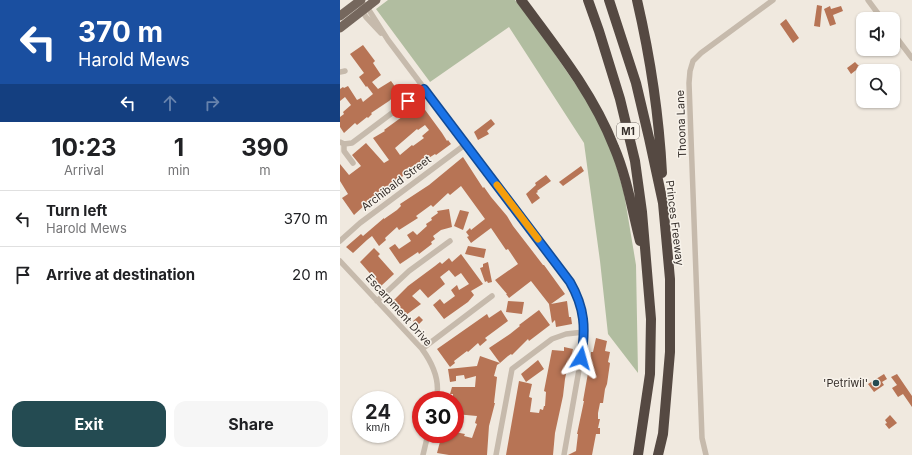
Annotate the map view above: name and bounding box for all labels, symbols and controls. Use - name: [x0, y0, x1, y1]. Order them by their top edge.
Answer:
- map controls: [856, 12, 900, 108]
- button: sound: [856, 12, 900, 56]
- text: 370 m: [78, 15, 163, 49]
- icon: left: [12, 16, 64, 68]
- text: Harold Mews: [78, 49, 190, 70]
- button: search: [856, 64, 900, 108]
- pin: [391, 84, 425, 118]
- icon: arrive: [397, 90, 419, 112]
- street label: Thoona Lane: [673, 90, 689, 158]
- icon: left: [117, 92, 139, 114]
- icon: ahead: [159, 92, 181, 114]
- icon: right: [201, 92, 223, 114]
- road number: M1: [617, 123, 639, 139]
- text: 10:23: [51, 133, 116, 162]
- text: 1: [174, 133, 184, 162]
- text: 390: [241, 133, 289, 162]
- street label: Archibald Street: [358, 152, 434, 214]
- text: Arrival: [64, 162, 104, 178]
- text: min: [168, 162, 190, 178]
- text: m: [259, 162, 271, 178]
- street label: Princes Freeway: [663, 179, 687, 267]
- text: Turn left: [46, 201, 107, 220]
- icon: left: [12, 208, 34, 230]
- text: 370 m: [284, 209, 328, 228]
- text: Harold Mews: [46, 220, 127, 236]
- icon: arrive: [12, 264, 34, 286]
- text: Arrive at destination: [46, 265, 195, 284]
- text: 20 m: [292, 265, 328, 284]
- street label: Escarpment Drive: [363, 271, 435, 349]
- position arrow: [560, 337, 602, 379]
- place label: 'Petriwil': [823, 376, 868, 390]
- marker: 'Petriwil': [871, 378, 881, 388]
- speed limit sign: 30: [412, 391, 464, 443]
- text: 24: [365, 400, 391, 424]
- button: Exit: [12, 401, 166, 447]
- button: Share: [174, 401, 328, 447]
- text: km/h: [366, 421, 390, 433]

